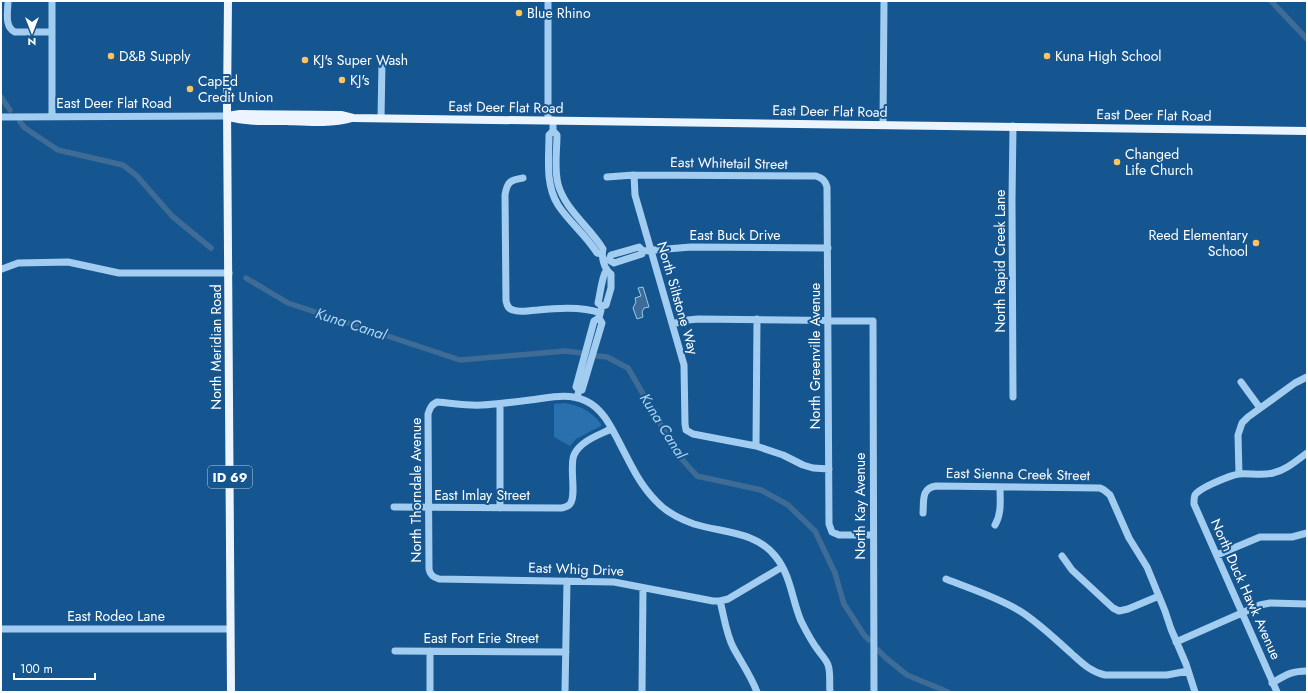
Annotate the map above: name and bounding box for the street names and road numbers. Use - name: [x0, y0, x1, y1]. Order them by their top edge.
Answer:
- street label: East Deer Flat Road: [56, 93, 172, 113]
- street label: East Deer Flat Road: [448, 96, 564, 118]
- street label: East Deer Flat Road: [772, 100, 888, 122]
- street label: East Deer Flat Road: [1096, 104, 1212, 126]
- street label: East Whitetail Street: [670, 152, 789, 174]
- street label: North Rapid Creek Lane: [990, 189, 1010, 333]
- street label: East Buck Drive: [690, 225, 780, 245]
- street label: North Siltstone Way: [652, 239, 704, 358]
- street label: North Greenville Avenue: [805, 283, 825, 429]
- street label: North Meridian Road: [206, 284, 226, 410]
- street label: North Thorndale Avenue: [406, 418, 426, 562]
- street label: North Kay Avenue: [850, 453, 870, 559]
- street label: East Sienna Creek Street: [946, 463, 1091, 485]
- road number: ID 69: [208, 466, 252, 488]
- street label: East Imlay Street: [434, 485, 530, 505]
- street label: North Duck Hawk Avenue: [1206, 515, 1286, 663]
- street label: East Whig Drive: [528, 557, 624, 581]
- street label: East Rodeo Lane: [67, 606, 165, 626]
- street label: East Fort Erie Street: [423, 628, 539, 648]

